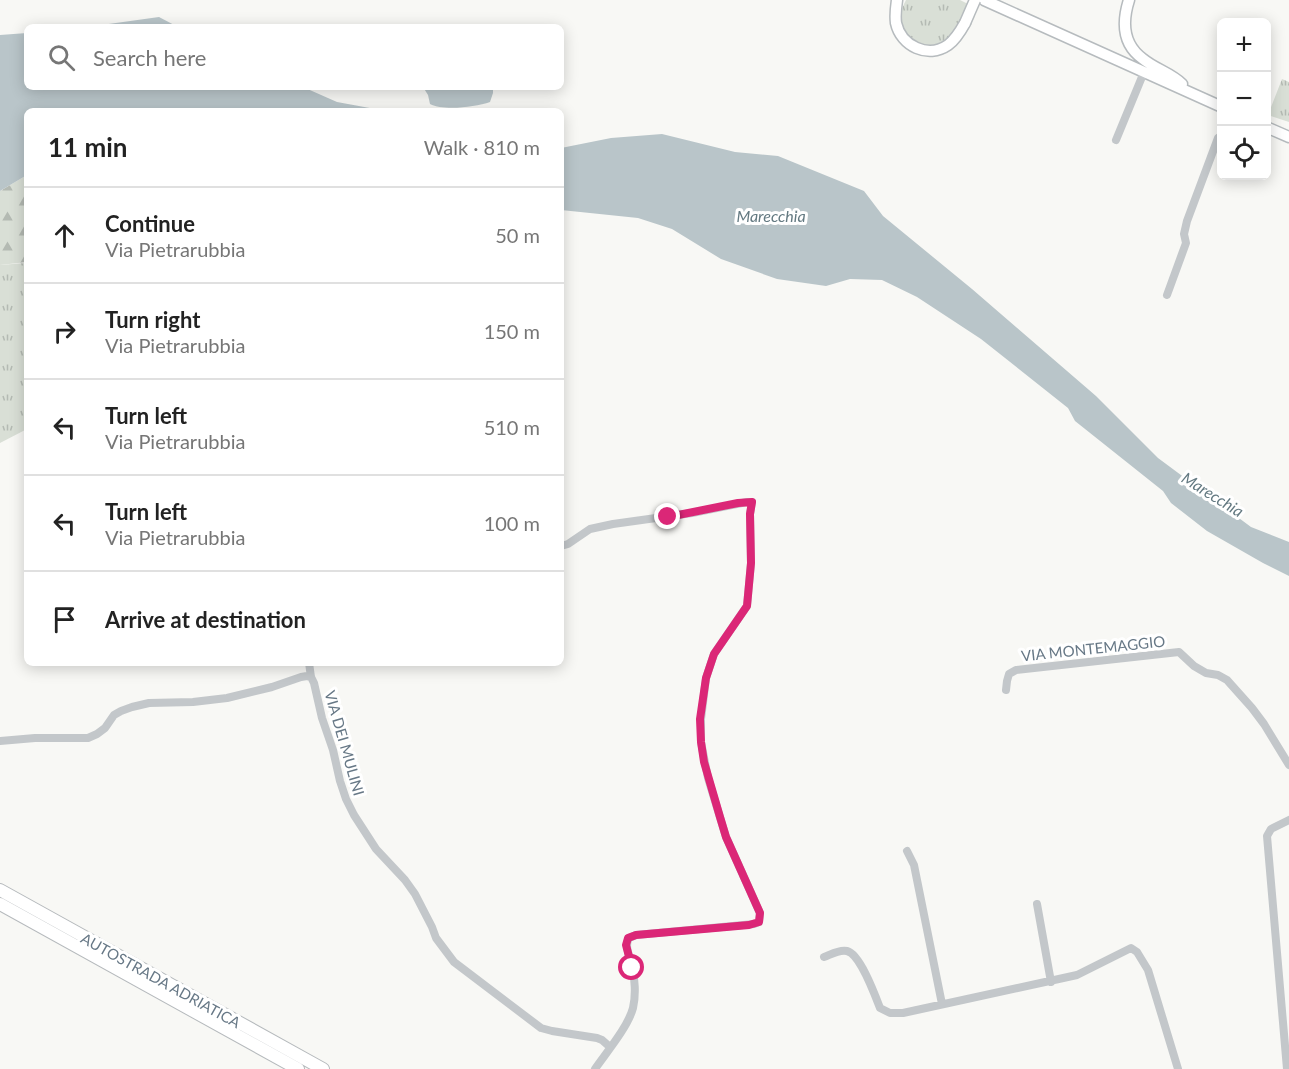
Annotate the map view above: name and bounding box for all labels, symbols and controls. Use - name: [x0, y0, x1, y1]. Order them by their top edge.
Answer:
- map controls: [1217, 18, 1271, 180]
- button: +: [1217, 18, 1271, 72]
- search box: [24, 24, 564, 90]
- icon: search: [45, 41, 78, 74]
- text: Search here: [93, 44, 206, 71]
- button: −: [1217, 72, 1271, 126]
- button: locate: [1217, 126, 1271, 180]
- text: 11 min: [48, 131, 128, 163]
- text: Walk · 810 m: [424, 135, 540, 159]
- water label: Marecchia: [736, 206, 806, 225]
- text: Continue: [105, 210, 195, 237]
- icon: ahead: [48, 219, 81, 252]
- text: 50 m: [495, 223, 540, 247]
- text: Via Pietrarubbia: [105, 237, 245, 261]
- text: Turn right: [105, 306, 200, 333]
- icon: right: [48, 315, 81, 348]
- text: 150 m: [484, 319, 540, 343]
- text: Via Pietrarubbia: [105, 333, 245, 357]
- text: Turn left: [105, 402, 187, 429]
- icon: left: [48, 411, 81, 444]
- text: 510 m: [484, 415, 540, 439]
- text: Via Pietrarubbia: [105, 429, 245, 453]
- water label: Marecchia: [1179, 468, 1247, 520]
- text: Turn left: [105, 498, 187, 525]
- route end: [654, 503, 680, 529]
- icon: left: [48, 507, 81, 540]
- text: 100 m: [484, 511, 540, 535]
- text: Via Pietrarubbia: [105, 525, 245, 549]
- icon: arrive: [48, 603, 81, 636]
- text: Arrive at destination: [105, 606, 306, 633]
- street label: VIA MONTEMAGGIO: [1020, 631, 1166, 665]
- street label: VIA DEI MULINI: [321, 688, 369, 798]
- street label: AUTOSTRADA ADRIATICA: [78, 929, 245, 1032]
- route start: [618, 954, 644, 980]

